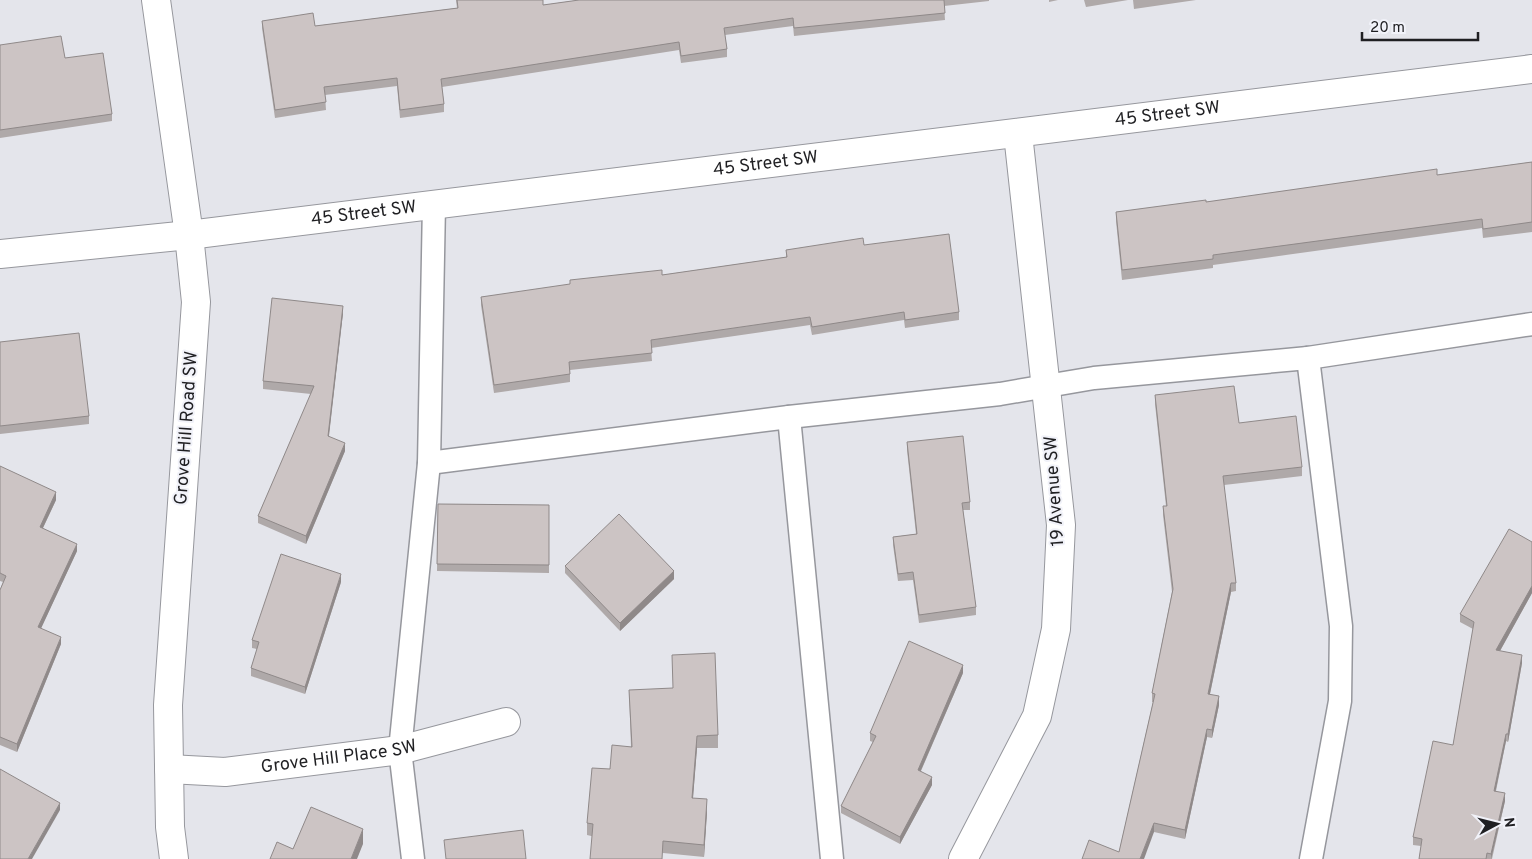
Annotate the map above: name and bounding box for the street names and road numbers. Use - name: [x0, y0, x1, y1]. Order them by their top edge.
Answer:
- street label: 45 Street SW: [1114, 96, 1222, 132]
- street label: 45 Street SW: [712, 146, 820, 182]
- street label: 45 Street SW: [310, 195, 418, 231]
- street label: Grove Hill Road SW: [170, 350, 204, 506]
- street label: 19 Avenue SW: [1040, 435, 1070, 547]
- street label: Grove Hill Place SW: [260, 734, 420, 779]

